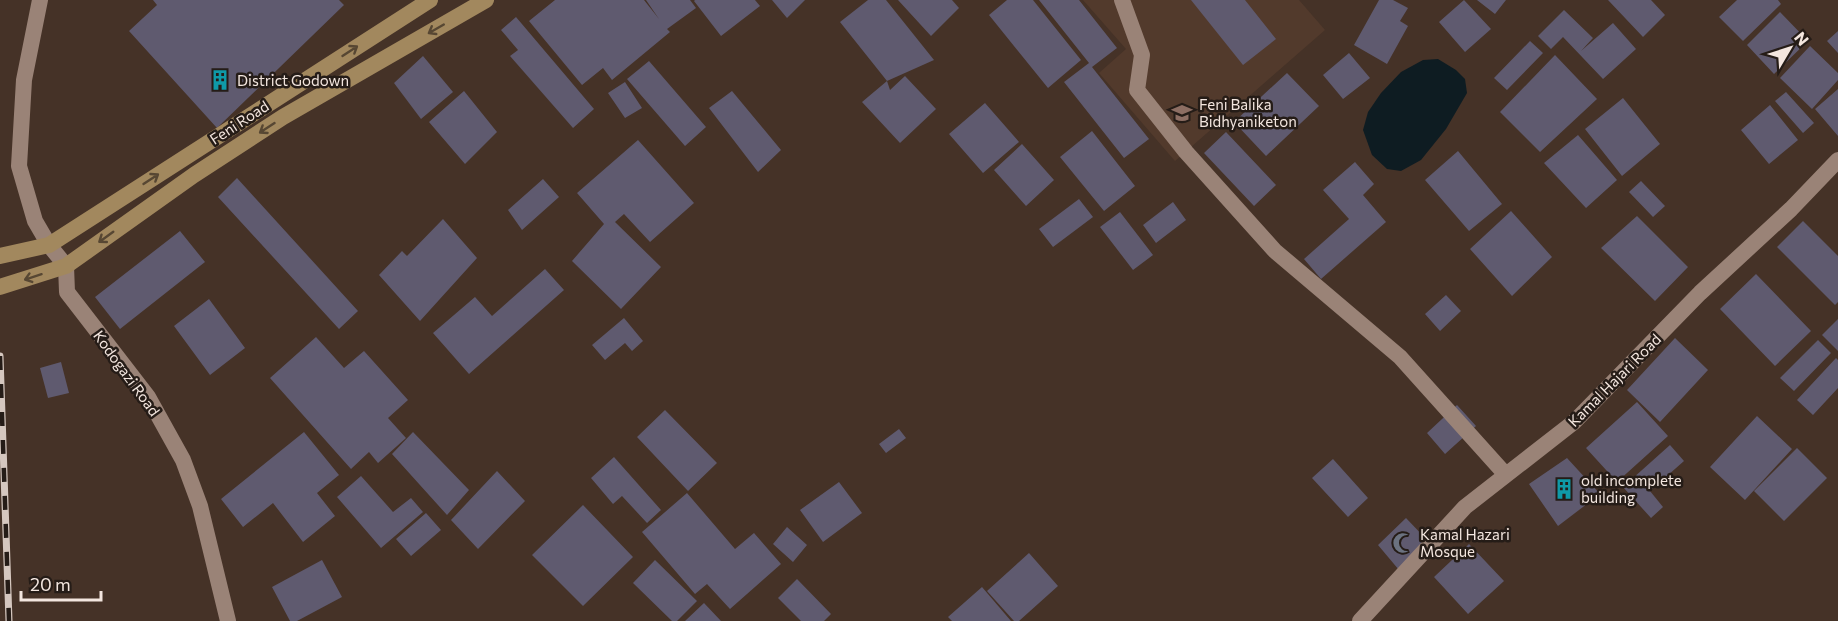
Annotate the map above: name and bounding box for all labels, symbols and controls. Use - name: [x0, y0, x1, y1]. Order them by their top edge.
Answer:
- north arrow: [1760, 18, 1820, 78]
- one-way arrow: [428, 24, 445, 36]
- text: N: [1791, 28, 1813, 49]
- one-way arrow: [342, 45, 358, 57]
- building icon: District Godown: [208, 68, 232, 92]
- place label: District Godown: [237, 71, 349, 89]
- place label: Feni Balika Bidhyaniketon: [1199, 95, 1297, 130]
- street label: Feni Road: [206, 96, 272, 148]
- school or university icon: Feni Balika Bidhyaniketon: [1170, 101, 1194, 125]
- one-way arrow: [259, 121, 276, 134]
- one-way arrow: [142, 173, 159, 185]
- one-way arrow: [99, 231, 115, 243]
- one-way arrow: [24, 272, 43, 283]
- street label: Kodogazi Road: [90, 327, 164, 419]
- street label: Kamal Hajari Road: [1564, 330, 1664, 430]
- place label: old incomplete building: [1581, 471, 1682, 506]
- building icon: old incomplete building: [1552, 477, 1576, 501]
- place label: Kamal Hazari Mosque: [1420, 525, 1510, 560]
- mosque icon: Kamal Hazari Mosque: [1391, 531, 1415, 555]
- scale bar: [21, 564, 100, 602]
- text: 20 m: [30, 573, 71, 595]

